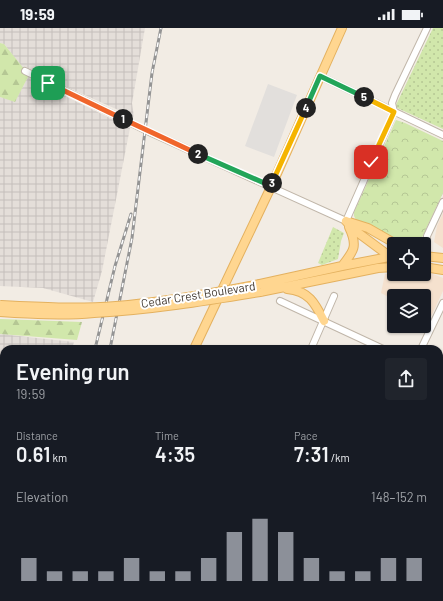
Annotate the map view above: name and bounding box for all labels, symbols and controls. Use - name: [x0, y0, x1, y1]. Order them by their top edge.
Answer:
- text: 19:59: [20, 5, 55, 23]
- pin: [31, 66, 65, 100]
- icon: arrive: [37, 72, 59, 94]
- pin: 5: [354, 87, 374, 107]
- text: 5: [361, 90, 367, 103]
- pin: 4: [296, 98, 316, 118]
- text: 4: [303, 101, 309, 114]
- pin: 1: [113, 109, 133, 129]
- text: 1: [121, 112, 125, 125]
- pin: 2: [188, 144, 208, 164]
- pin: [354, 145, 388, 179]
- text: 2: [195, 147, 201, 160]
- icon: check: [360, 151, 382, 173]
- pin: 3: [262, 173, 282, 193]
- text: 3: [269, 176, 275, 189]
- map controls: [387, 237, 431, 333]
- button: locate: [387, 237, 431, 281]
- street label: Cedar Crest Boulevard: [140, 278, 256, 310]
- button: layers: [387, 289, 431, 333]
- text: Evening run: [16, 358, 130, 384]
- button: share: [385, 358, 427, 400]
- text: 19:59: [16, 386, 45, 402]
- text: Distance: [16, 429, 58, 442]
- text: Time: [155, 429, 179, 442]
- text: Pace: [294, 429, 318, 442]
- text: 0.61: [16, 442, 50, 466]
- text: 4:35: [155, 442, 195, 466]
- text: 7:31: [294, 442, 328, 466]
- text: km: [50, 451, 67, 464]
- text: /km: [328, 451, 350, 464]
- text: Elevation: [16, 489, 68, 505]
- text: 148–152 m: [371, 489, 427, 505]

